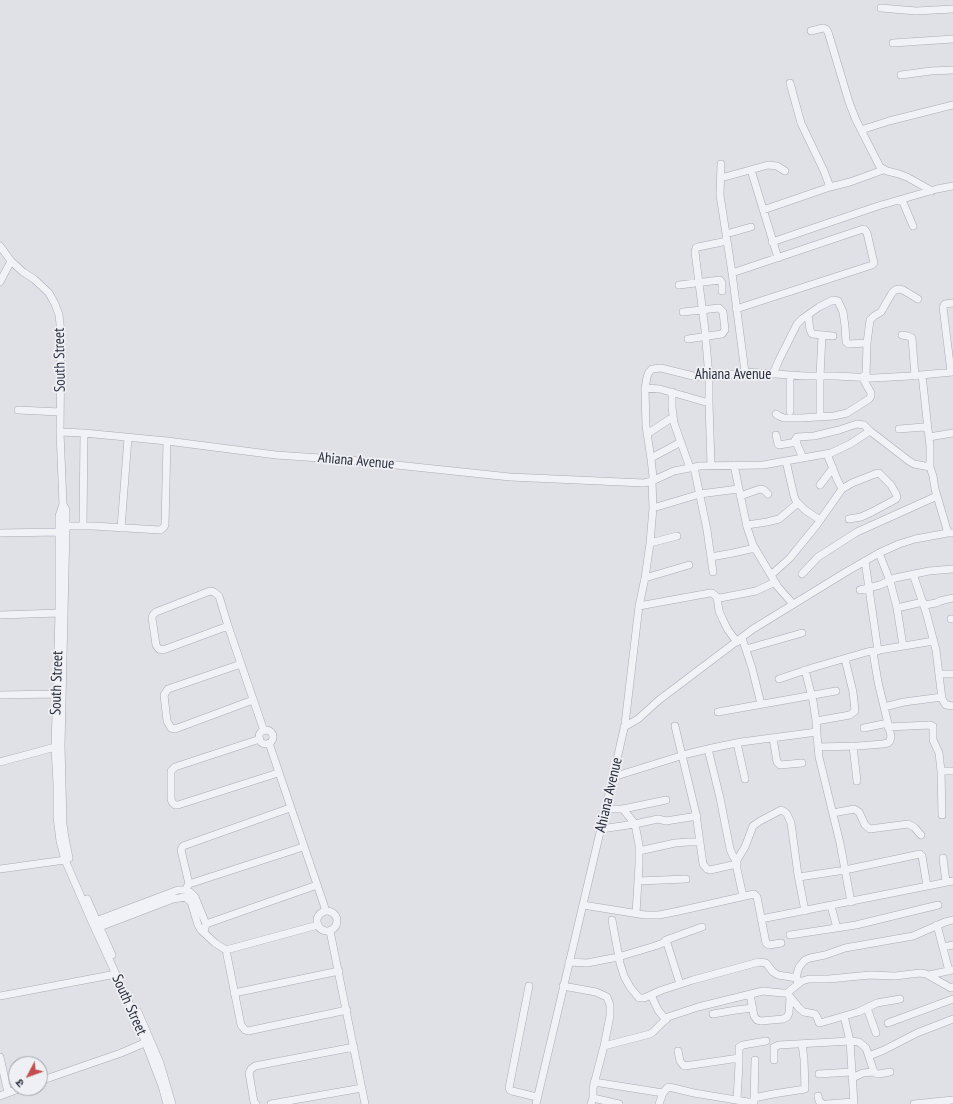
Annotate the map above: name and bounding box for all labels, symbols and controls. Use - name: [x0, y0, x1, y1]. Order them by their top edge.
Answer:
- street label: South Street: [50, 328, 70, 392]
- street label: Ahiana Avenue: [695, 366, 771, 384]
- street label: Ahiana Avenue: [317, 449, 395, 473]
- street label: South Street: [47, 651, 67, 715]
- street label: Ahiana Avenue: [592, 756, 626, 834]
- street label: South Street: [108, 972, 150, 1038]
- north arrow: [8, 1056, 48, 1096]
- text: उ: [12, 1076, 27, 1090]

